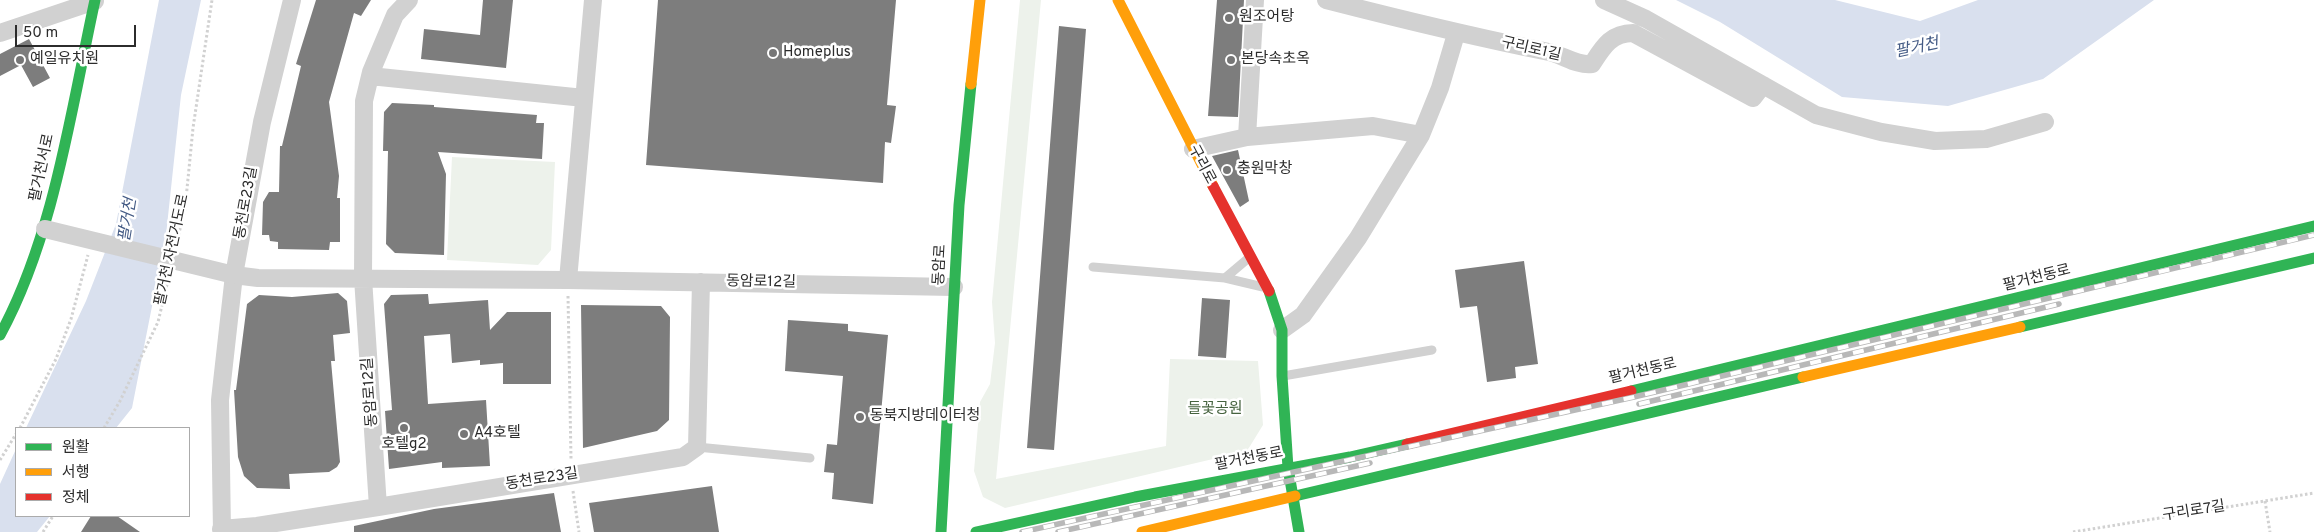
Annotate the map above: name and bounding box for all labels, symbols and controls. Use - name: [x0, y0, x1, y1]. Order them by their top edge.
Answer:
- place label: 원조어탕: [1239, 9, 1294, 27]
- marker: 원조어탕: [1223, 12, 1235, 24]
- scale bar: [18, 15, 139, 47]
- text: 50 m: [23, 24, 58, 43]
- street label: 구리로1길: [1499, 34, 1563, 66]
- water label: 팔거천: [1893, 35, 1941, 63]
- place label: Homeplus: [783, 44, 851, 62]
- marker: Homeplus: [767, 47, 779, 59]
- place label: 예일유치원: [30, 51, 99, 69]
- place label: 본당속초옥: [1241, 51, 1310, 69]
- marker: 예일유치원: [14, 54, 26, 66]
- marker: 본당속초옥: [1225, 54, 1237, 66]
- street label: 팔거천서로: [27, 132, 59, 204]
- street label: 구리로: [1183, 142, 1219, 188]
- place label: 충원막창: [1237, 161, 1292, 179]
- marker: 충원막창: [1221, 164, 1233, 176]
- street label: 동천로23길: [232, 165, 262, 241]
- street label: 팔거천 자전거도로: [152, 192, 194, 308]
- water label: 팔거천: [116, 197, 142, 243]
- street label: 동암로: [931, 244, 951, 286]
- street label: 팔거천동로: [2001, 262, 2073, 296]
- street label: 동암로12길: [726, 273, 796, 293]
- street label: 팔거천동로: [1607, 355, 1679, 389]
- street label: 동암로12길: [360, 356, 382, 428]
- park label: 들꽃공원: [1187, 401, 1243, 419]
- place label: 동북지방데이터청: [870, 408, 980, 426]
- marker: 동북지방데이터청: [854, 411, 866, 423]
- marker: 호텔g2: [398, 422, 410, 434]
- place label: A4호텔: [474, 425, 521, 443]
- legend: [15, 427, 190, 517]
- marker: A4호텔: [458, 428, 470, 440]
- place label: 호텔g2: [381, 436, 427, 454]
- text: 원활: [62, 439, 90, 458]
- street label: 팔거천동로: [1213, 445, 1285, 475]
- text: 서행: [62, 464, 90, 483]
- street label: 동천로23길: [504, 465, 580, 495]
- text: 정체: [62, 489, 90, 508]
- street label: 구리로7길: [2161, 498, 2227, 526]

